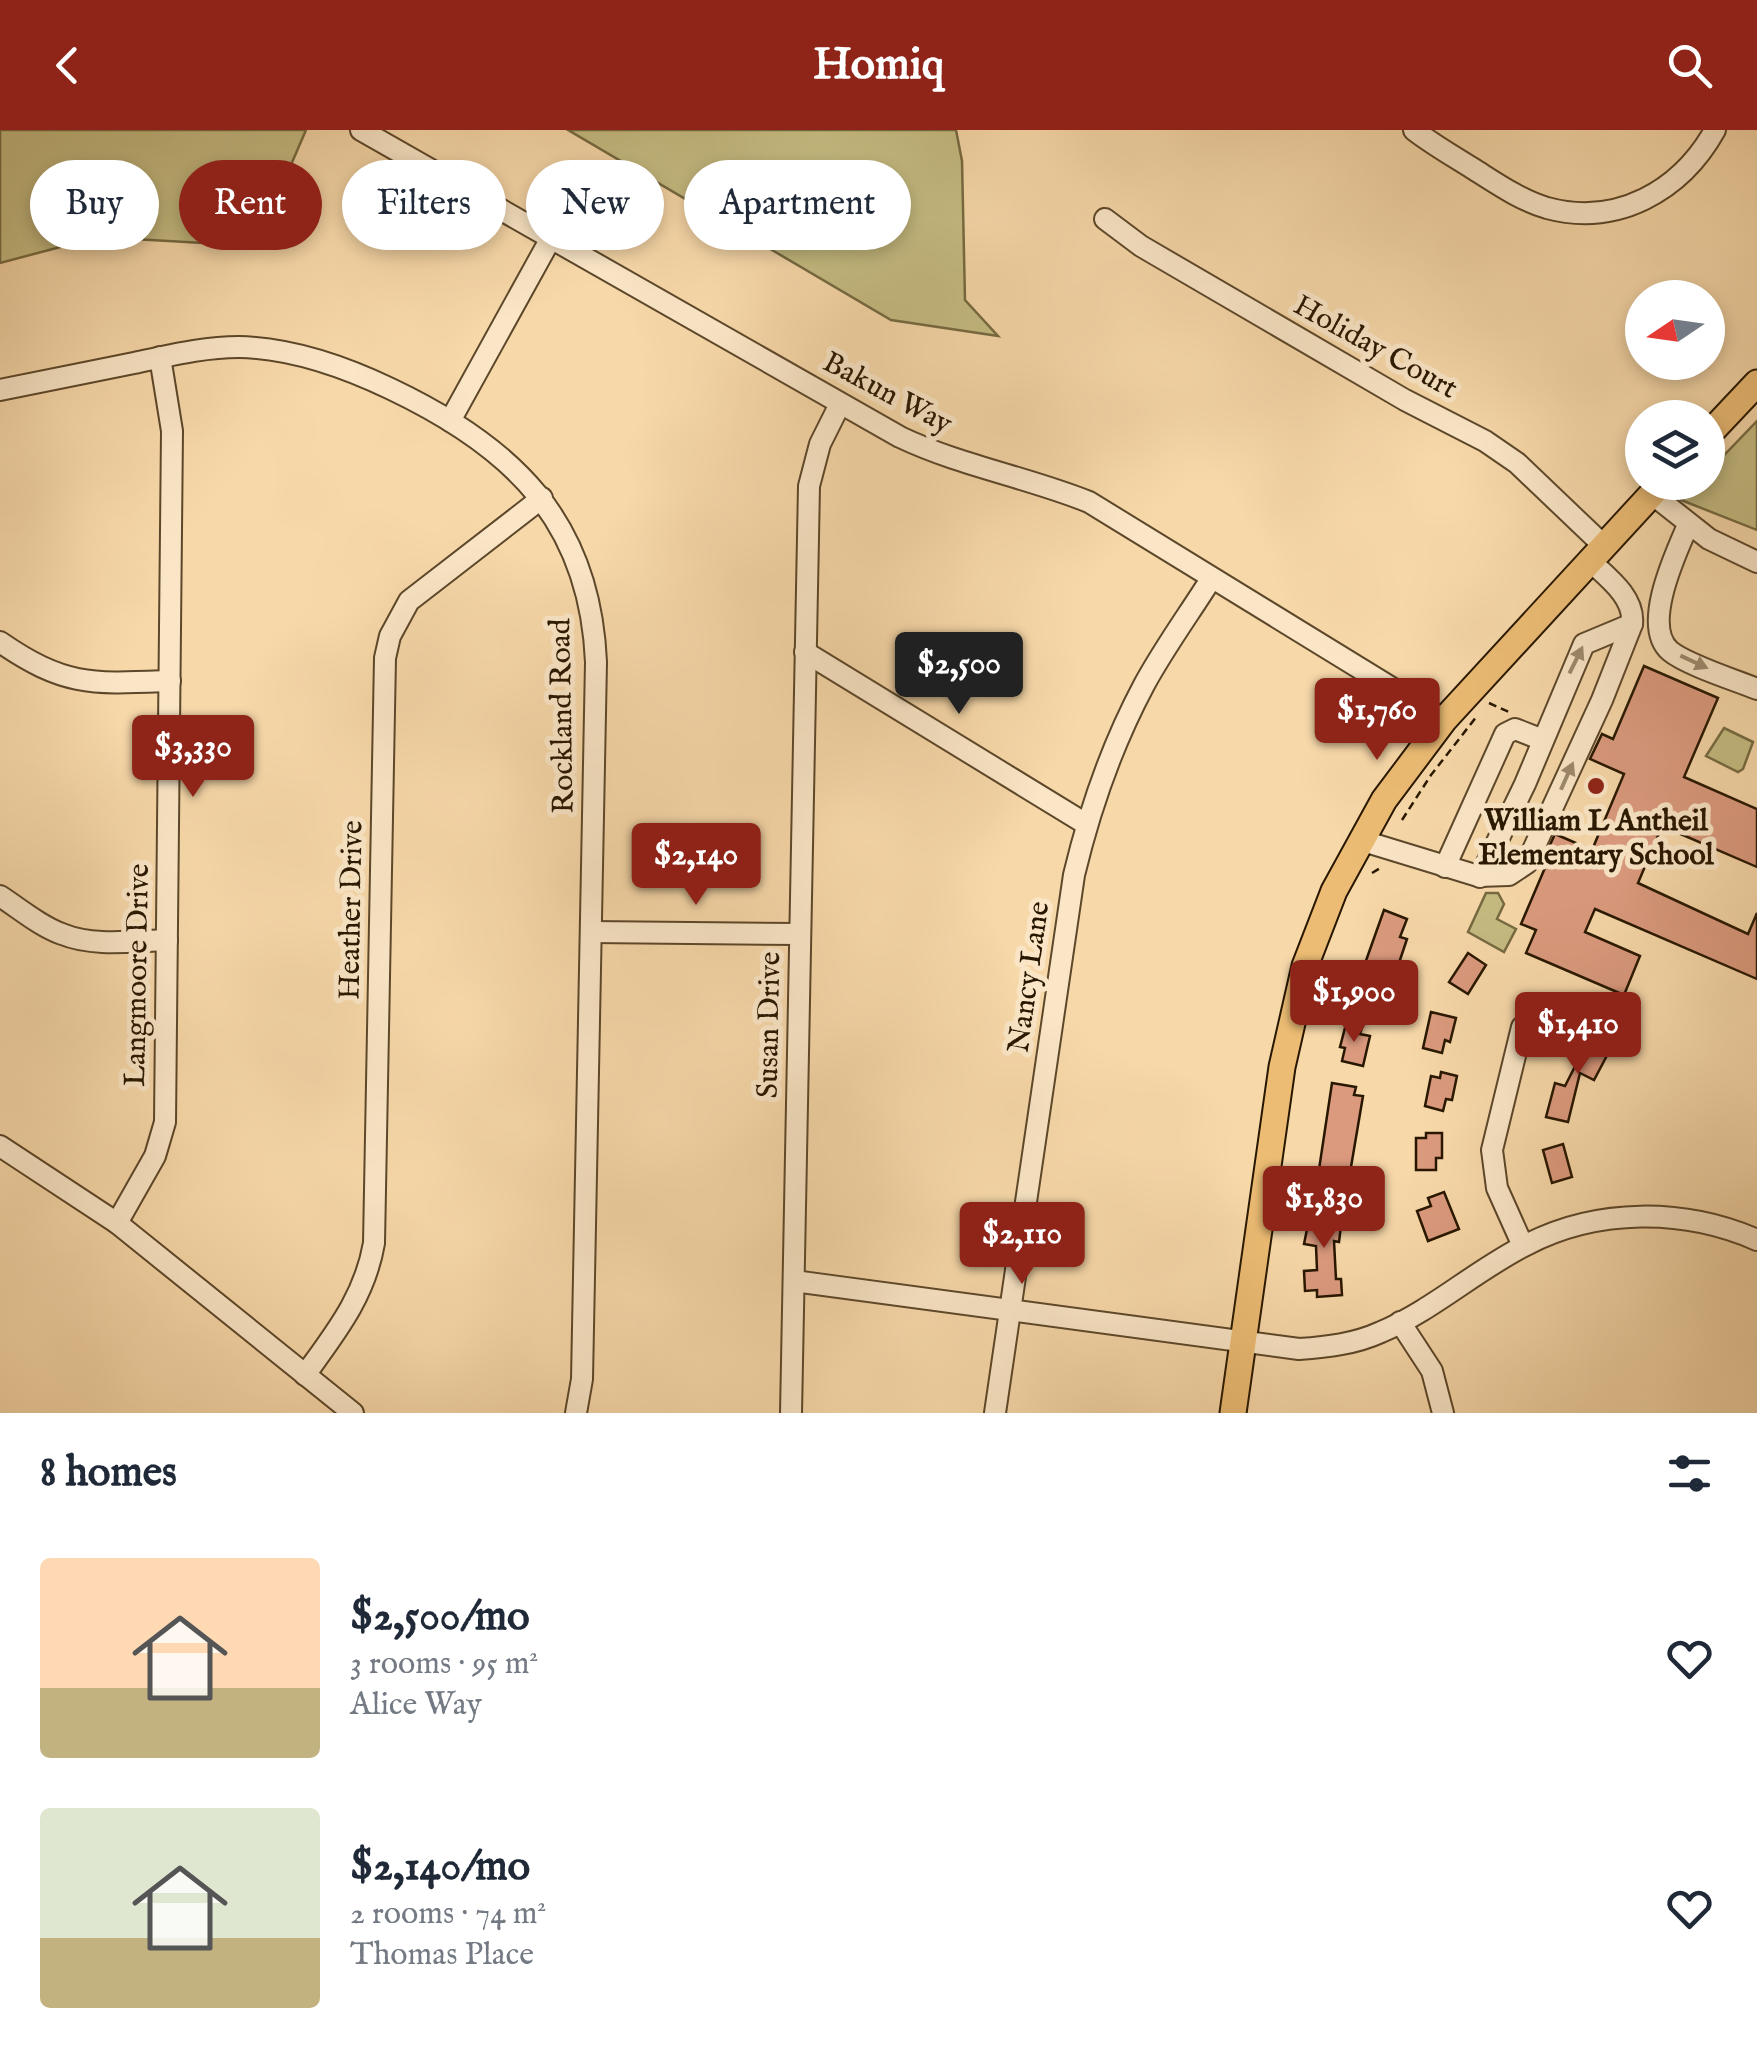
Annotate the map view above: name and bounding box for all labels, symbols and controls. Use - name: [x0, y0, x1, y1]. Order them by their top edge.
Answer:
- text: Homiq: [813, 37, 944, 94]
- icon: back: [40, 38, 95, 93]
- icon: search: [1662, 38, 1717, 93]
- chip: Buy: [30, 160, 159, 250]
- chip: Rent: [179, 160, 322, 250]
- chip: Filters: [342, 160, 506, 250]
- chip: New: [526, 160, 664, 250]
- chip: Apartment: [684, 160, 911, 250]
- north arrow: [1625, 280, 1725, 380]
- map controls: [1625, 280, 1725, 500]
- street label: Holiday Court: [1286, 287, 1464, 408]
- street label: Bakun Way: [816, 344, 958, 444]
- button: layers: [1625, 400, 1725, 500]
- street label: Rockland Road: [542, 617, 584, 814]
- pin: $2,500: [878, 632, 1040, 717]
- text: $2,500: [917, 644, 1001, 685]
- one-way arrow: [1567, 645, 1584, 674]
- one-way arrow: [1679, 654, 1709, 670]
- pin: $1,760: [1296, 678, 1458, 763]
- text: $1,760: [1337, 690, 1417, 731]
- pin: $3,330: [112, 715, 274, 800]
- text: $3,330: [154, 727, 232, 768]
- one-way arrow: [1559, 761, 1575, 791]
- marker: William L Antheil Elementary School: [1585, 775, 1607, 797]
- place label: William L Antheil Elementary School: [1478, 803, 1715, 875]
- street label: Heather Drive: [331, 820, 373, 1000]
- pin: $2,140: [615, 823, 777, 908]
- text: $2,140: [654, 835, 738, 876]
- street label: Langmoore Drive: [117, 863, 159, 1087]
- street label: Nancy Lane: [1001, 899, 1059, 1055]
- street label: Susan Drive: [750, 951, 790, 1099]
- pin: $1,900: [1273, 960, 1435, 1045]
- text: $1,900: [1312, 972, 1396, 1013]
- pin: $1,410: [1497, 992, 1659, 1077]
- text: $1,410: [1537, 1004, 1619, 1045]
- pin: $1,830: [1243, 1166, 1405, 1251]
- text: $1,830: [1285, 1178, 1363, 1219]
- pin: $2,110: [941, 1202, 1103, 1287]
- text: $2,110: [982, 1214, 1062, 1255]
- icon: filters: [1662, 1446, 1717, 1501]
- text: 8 homes: [40, 1447, 177, 1500]
- text: $2,500/mo: [350, 1591, 530, 1644]
- icon: home: [120, 1598, 240, 1718]
- icon: heart: [1662, 1631, 1717, 1686]
- text: 3 rooms · 95 m²: [350, 1644, 538, 1685]
- text: Alice Way: [350, 1685, 482, 1726]
- text: $2,140/mo: [350, 1841, 530, 1894]
- icon: home: [120, 1848, 240, 1968]
- icon: heart: [1662, 1881, 1717, 1936]
- text: 2 rooms · 74 m²: [350, 1894, 546, 1935]
- text: Thomas Place: [350, 1935, 534, 1976]

